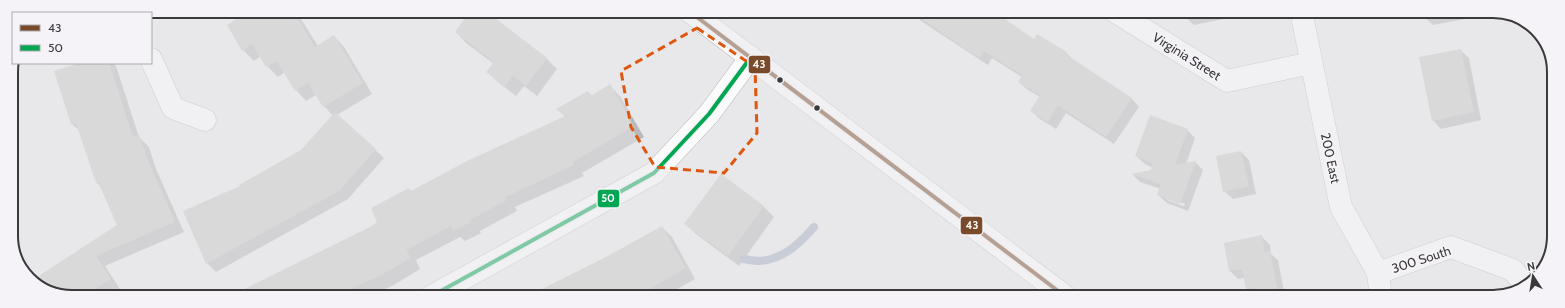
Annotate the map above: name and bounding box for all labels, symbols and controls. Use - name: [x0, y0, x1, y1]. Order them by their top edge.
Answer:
- legend: [12, 12, 152, 64]
- text: 43: [48, 20, 61, 35]
- street label: Virginia Street: [1150, 29, 1225, 84]
- text: 50: [48, 40, 63, 55]
- line badge: 43: [748, 55, 771, 74]
- text: 43: [753, 57, 765, 71]
- unlabelled marker: [775, 75, 785, 85]
- unlabelled marker: [812, 103, 822, 113]
- street label: 200 East: [1318, 131, 1344, 185]
- line badge: 50: [597, 189, 620, 208]
- text: 50: [601, 191, 615, 205]
- line badge: 43: [960, 216, 983, 235]
- text: 43: [966, 218, 978, 232]
- street label: 300 South: [1389, 242, 1453, 276]
- north arrow: [1513, 256, 1553, 296]
- text: N: [1526, 259, 1536, 274]

